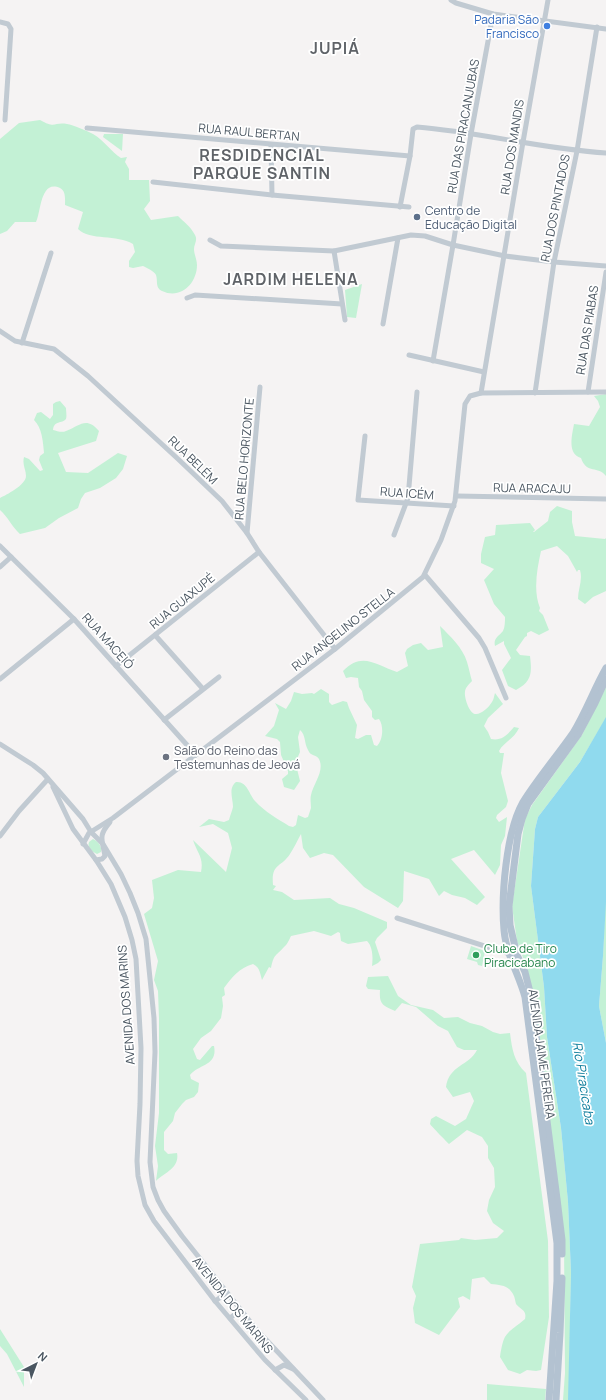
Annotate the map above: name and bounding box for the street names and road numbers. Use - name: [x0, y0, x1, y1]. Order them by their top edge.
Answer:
- street label: RUA DAS PIRACANJUBAS: [443, 58, 483, 194]
- street label: RUA DOS MANDIS: [496, 98, 528, 196]
- street label: RUA RAUL BERTAN: [198, 119, 300, 145]
- street label: RUA DOS PINTADOS: [536, 153, 574, 263]
- street label: RUA DAS PIABAS: [572, 284, 602, 376]
- street label: RUA BELO HORIZONTE: [230, 397, 258, 521]
- street label: RUA BELÉM: [164, 432, 222, 488]
- street label: RUA ARACAJU: [493, 479, 571, 497]
- street label: RUA ICÉM: [379, 483, 435, 503]
- street label: RUA GUAXUPÉ: [146, 569, 218, 633]
- street label: RUA ANGELINO STELLA: [288, 583, 398, 675]
- street label: RUA MACEIÓ: [78, 609, 138, 673]
- street label: AVENIDA DOS MARINS: [113, 945, 139, 1065]
- street label: AVENIDA JAIME PEREIRA: [524, 988, 560, 1121]
- street label: AVENIDA DOS MARINS: [189, 1253, 277, 1357]

